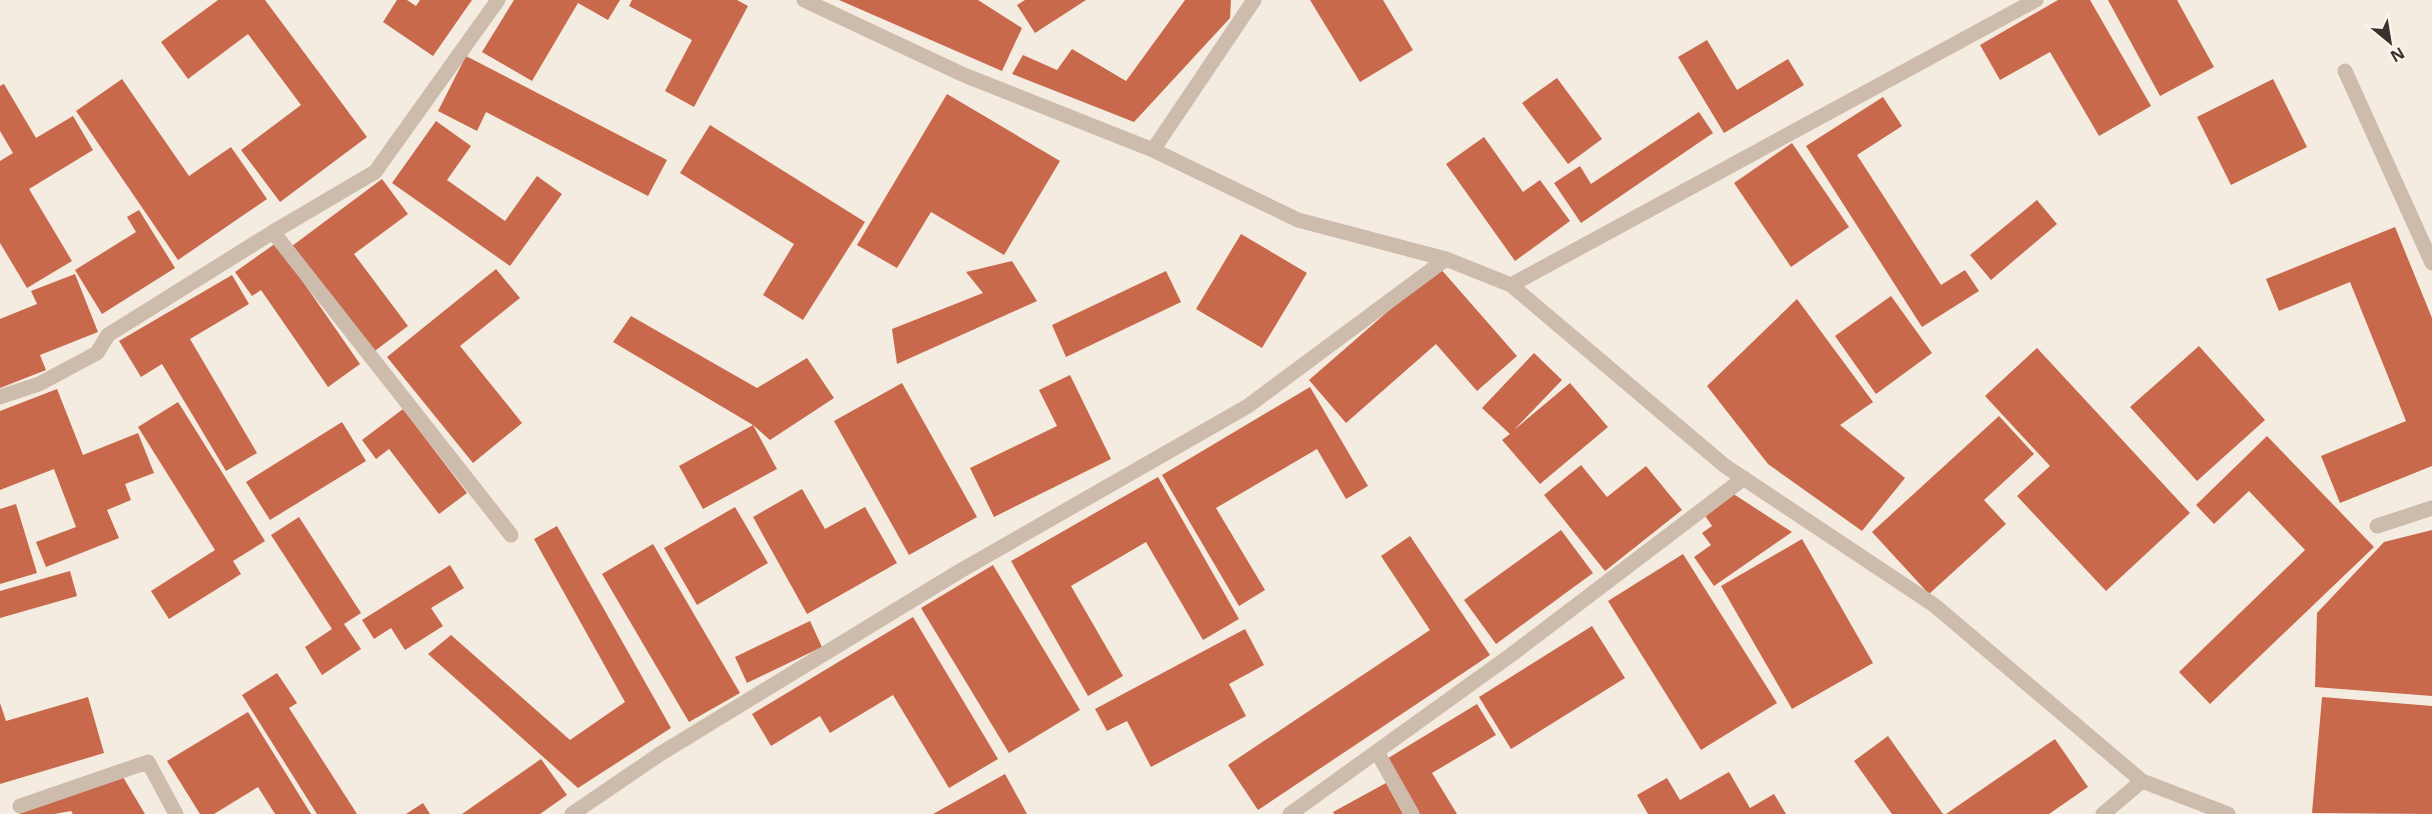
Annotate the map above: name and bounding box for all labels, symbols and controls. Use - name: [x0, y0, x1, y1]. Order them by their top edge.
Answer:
- north arrow: [2360, 12, 2420, 72]
- text: N: [2386, 42, 2409, 68]

